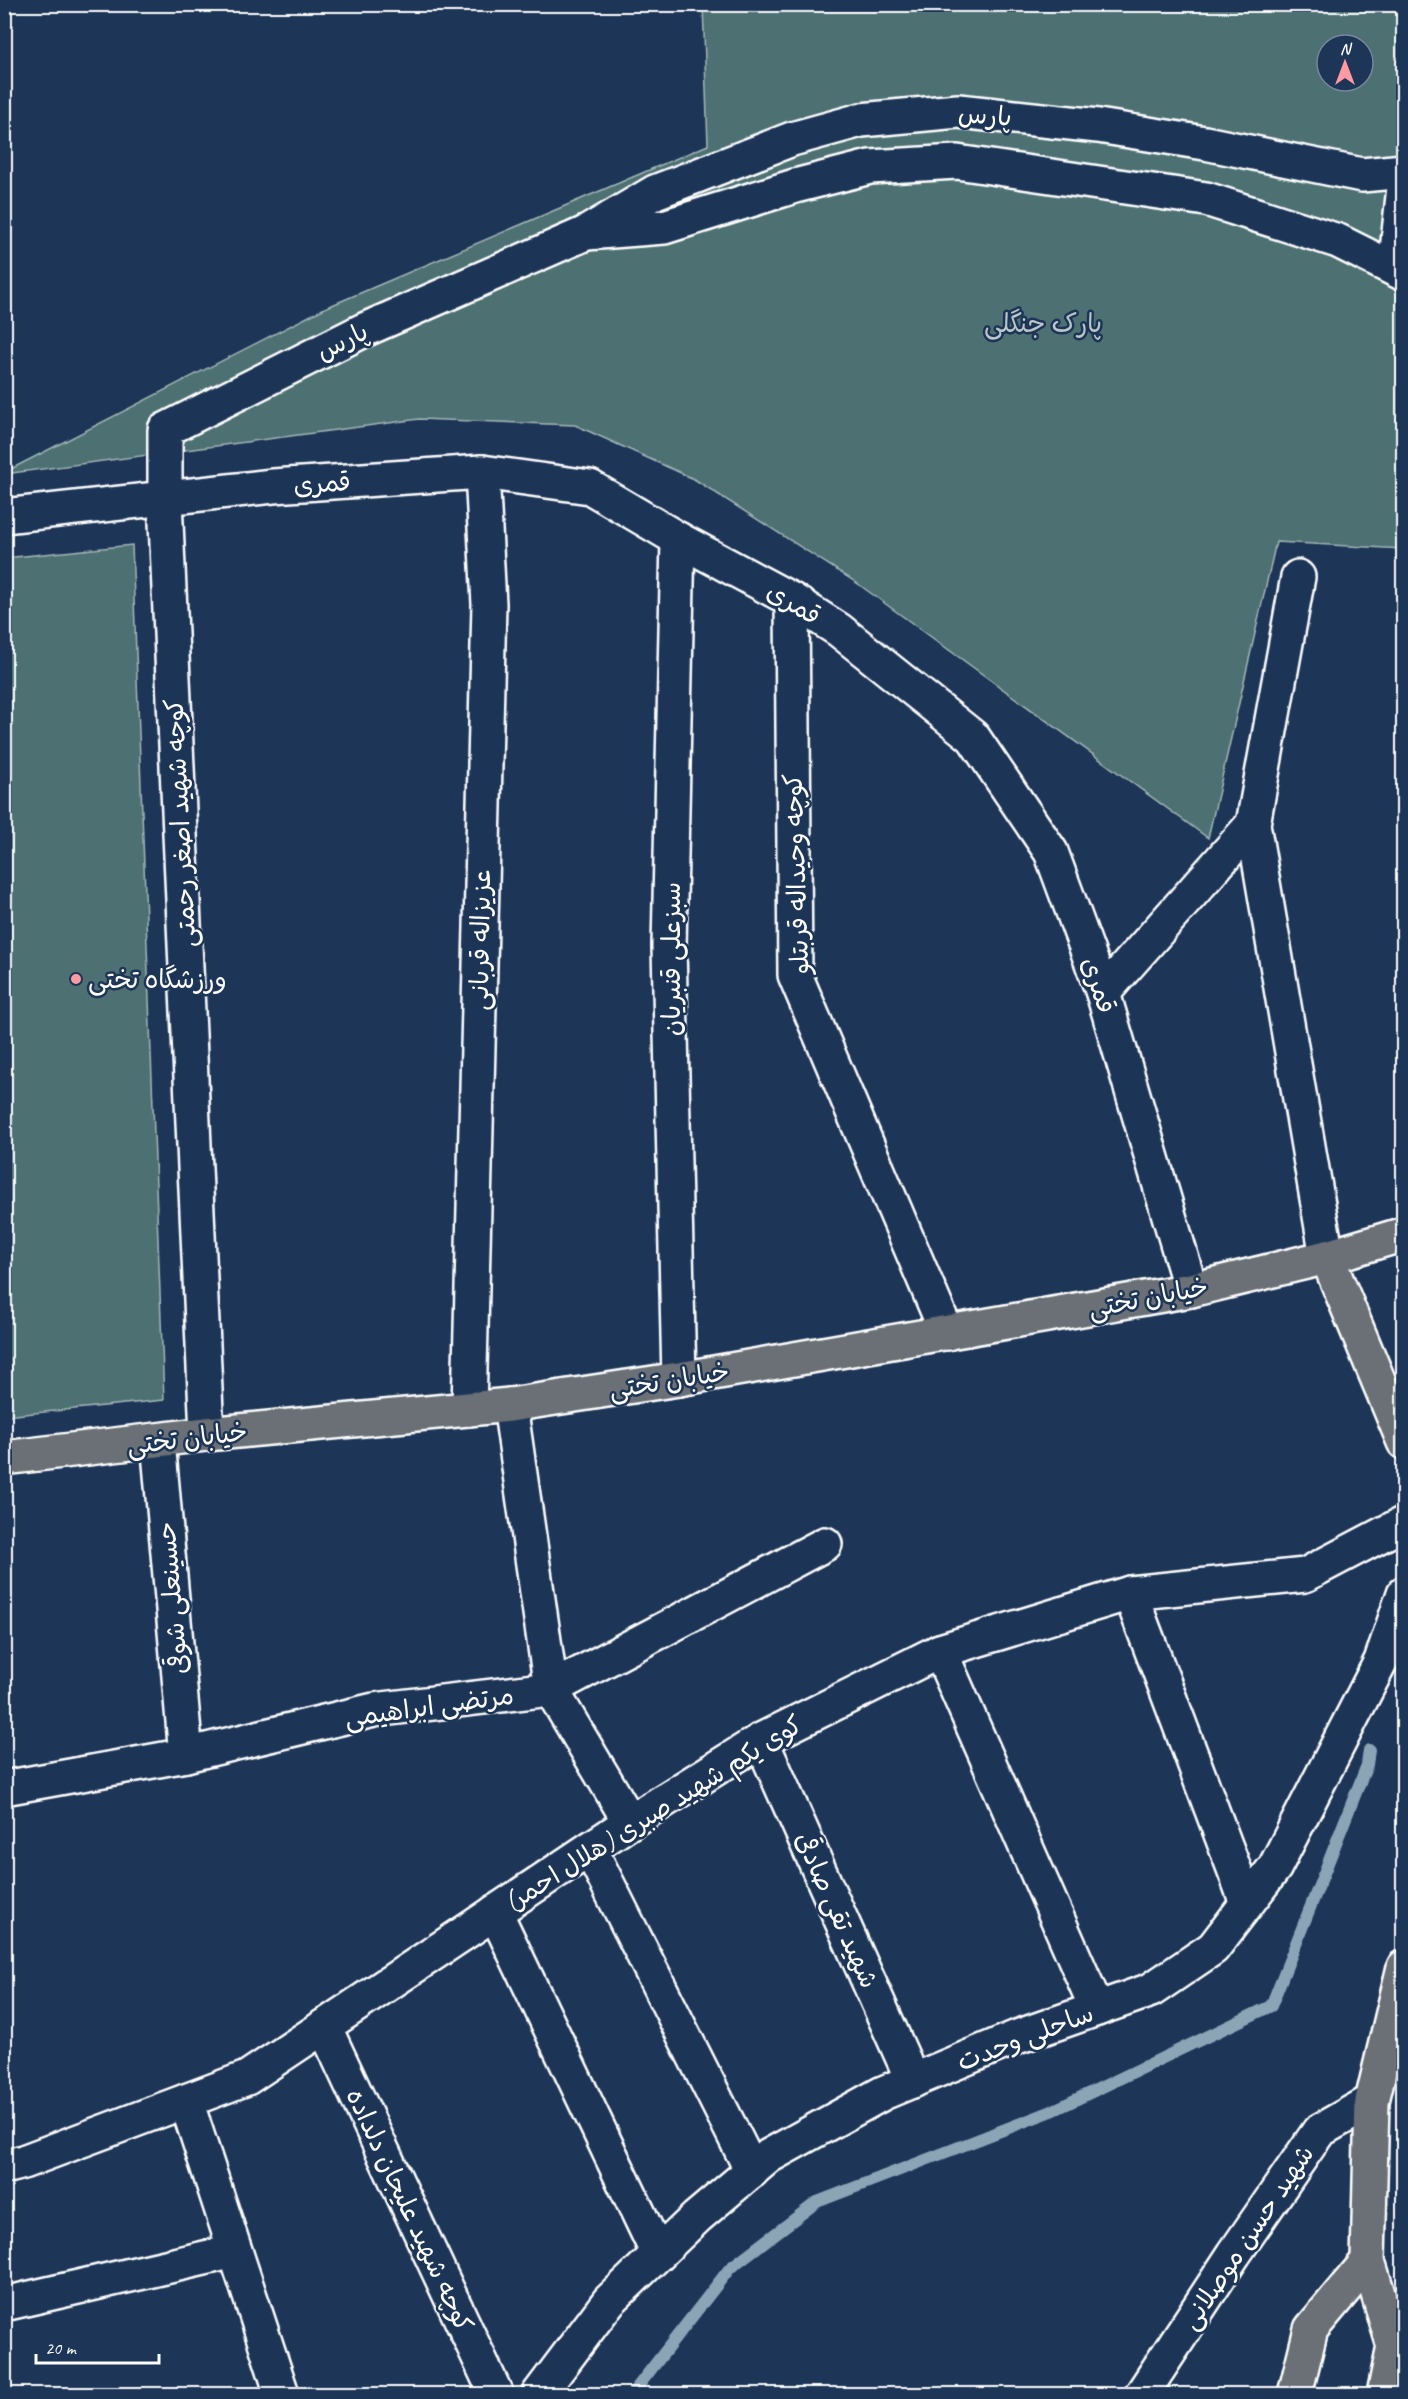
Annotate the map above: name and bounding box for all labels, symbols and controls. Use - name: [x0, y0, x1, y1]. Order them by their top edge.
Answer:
- north arrow: [1315, 33, 1375, 93]
- text: N: [1340, 39, 1353, 59]
- street label: پارس: [957, 97, 1013, 134]
- park label: پارک جنگلی: [984, 307, 1102, 340]
- street label: پارس: [311, 315, 374, 368]
- street label: قمری: [292, 465, 352, 502]
- street label: قمری: [761, 574, 827, 632]
- street label: کوچه شهید اصغر رحمتی: [157, 698, 203, 948]
- street label: کوچه وحیداله قربتلو: [776, 773, 817, 976]
- street label: عزیزاله قربانی: [463, 869, 498, 1011]
- street label: سبزعلی قنبریان: [655, 882, 688, 1036]
- street label: قمری: [1074, 953, 1123, 1018]
- place label: ورزشگاه تختی: [88, 963, 227, 996]
- marker: ورزشگاه تختی: [69, 972, 83, 986]
- street label: خیابان تختی: [1085, 1270, 1211, 1325]
- street label: خیابان تختی: [607, 1355, 731, 1406]
- street label: خیابان تختی: [125, 1415, 249, 1462]
- street label: حسینعلی شوقی: [149, 1520, 196, 1676]
- street label: مرتضی ابراهیمی: [342, 1678, 516, 1735]
- street label: کوی یکم شهید صبری (هلال احمر): [498, 1708, 810, 1922]
- street label: شهید تقی صادقی: [787, 1827, 886, 1993]
- street label: ساحلی وحدت: [952, 1996, 1098, 2079]
- street label: کوچه شهید علیجان دلداده: [339, 2083, 480, 2337]
- street label: شهید حسن موصلانی: [1173, 2139, 1321, 2336]
- scale bar: [36, 2327, 159, 2365]
- text: 20 m: [45, 2337, 78, 2359]

